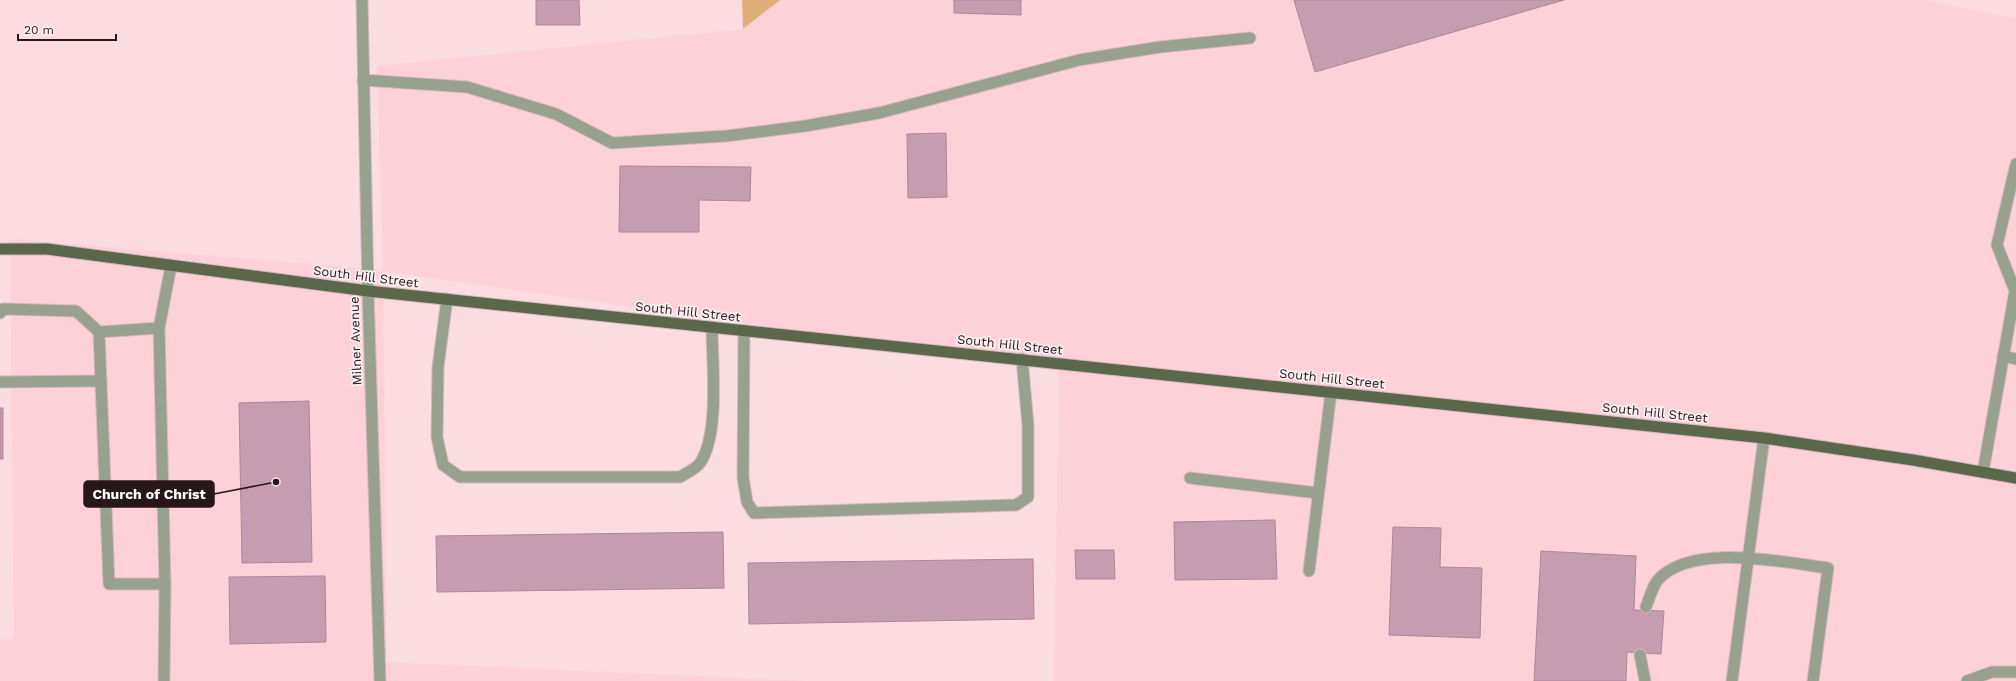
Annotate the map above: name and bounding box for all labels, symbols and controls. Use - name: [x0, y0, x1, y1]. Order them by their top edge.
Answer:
- scale bar: [18, 16, 116, 42]
- text: 20 m: [24, 23, 54, 37]
- street label: South Hill Street: [312, 263, 420, 290]
- street label: Milner Avenue: [346, 296, 365, 386]
- street label: South Hill Street: [634, 298, 742, 325]
- street label: South Hill Street: [956, 331, 1064, 358]
- street label: South Hill Street: [1278, 365, 1386, 392]
- street label: South Hill Street: [1601, 399, 1709, 426]
- callout: Church of Christ: [84, 481, 214, 507]
- text: Church of Christ: [92, 486, 206, 502]

